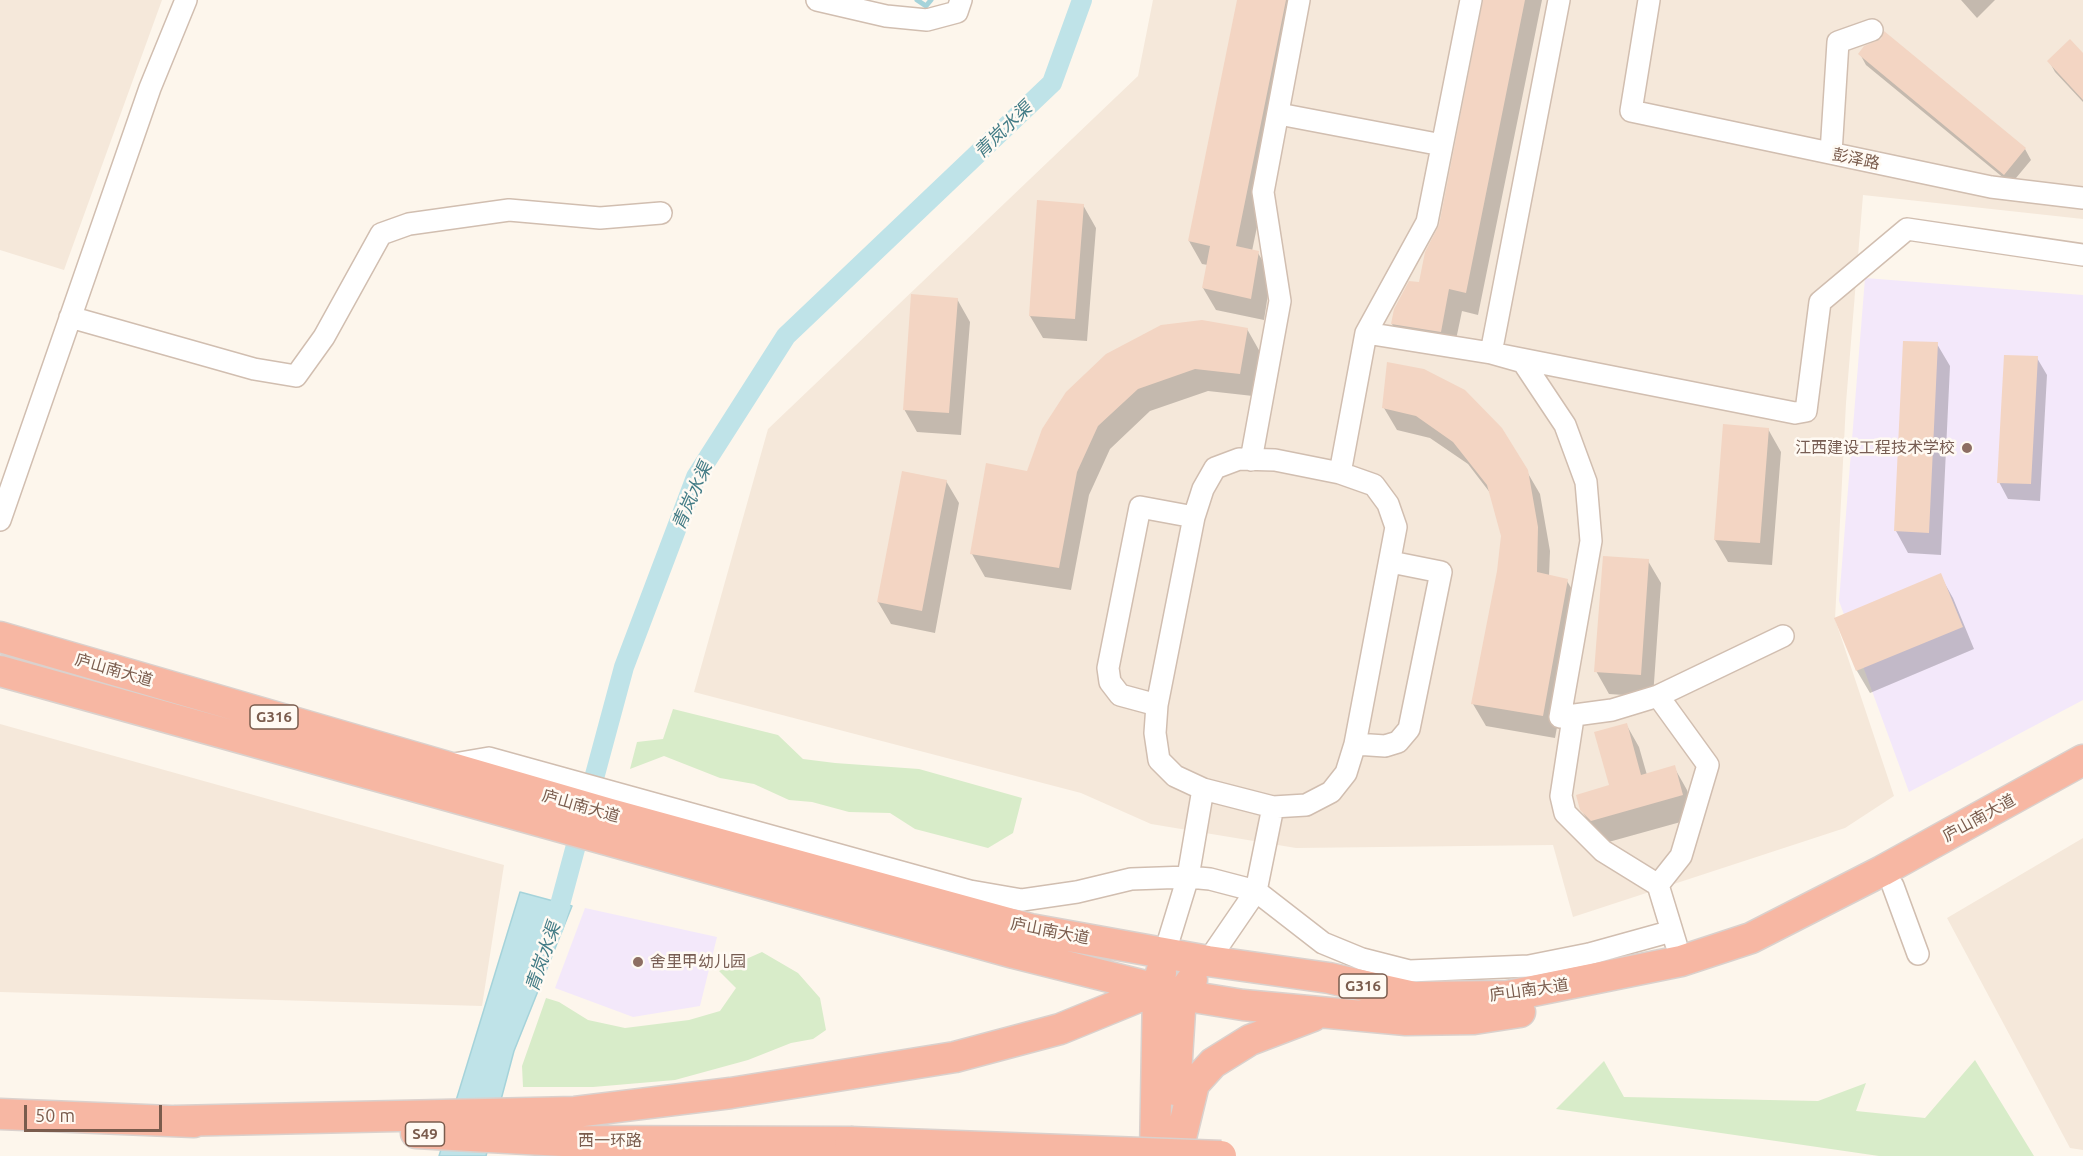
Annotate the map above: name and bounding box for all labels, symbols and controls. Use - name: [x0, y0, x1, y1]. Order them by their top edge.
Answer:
- water label: 青岚水渠: [970, 97, 1036, 163]
- street label: 彭泽路: [1831, 145, 1881, 173]
- place label: 江西建设工程技术学校: [1795, 438, 1955, 458]
- marker: 江西建设工程技术学校: [1960, 441, 1974, 455]
- water label: 青岚水渠: [667, 459, 717, 533]
- street label: 庐山南大道: [73, 650, 155, 690]
- road number: G316: [250, 705, 298, 729]
- street label: 庐山南大道: [540, 786, 622, 826]
- street label: 庐山南大道: [1939, 790, 2019, 846]
- street label: 庐山南大道: [1009, 914, 1091, 948]
- water label: 青岚水渠: [521, 919, 565, 995]
- place label: 舍里甲幼儿园: [650, 952, 746, 972]
- marker: 舍里甲幼儿园: [631, 955, 645, 969]
- road number: G316: [1339, 974, 1387, 998]
- street label: 庐山南大道: [1488, 975, 1570, 1005]
- scale bar: [27, 1093, 165, 1131]
- text: 50 m: [35, 1105, 75, 1125]
- road number: S49: [406, 1122, 444, 1146]
- street label: 西一环路: [578, 1131, 642, 1151]

